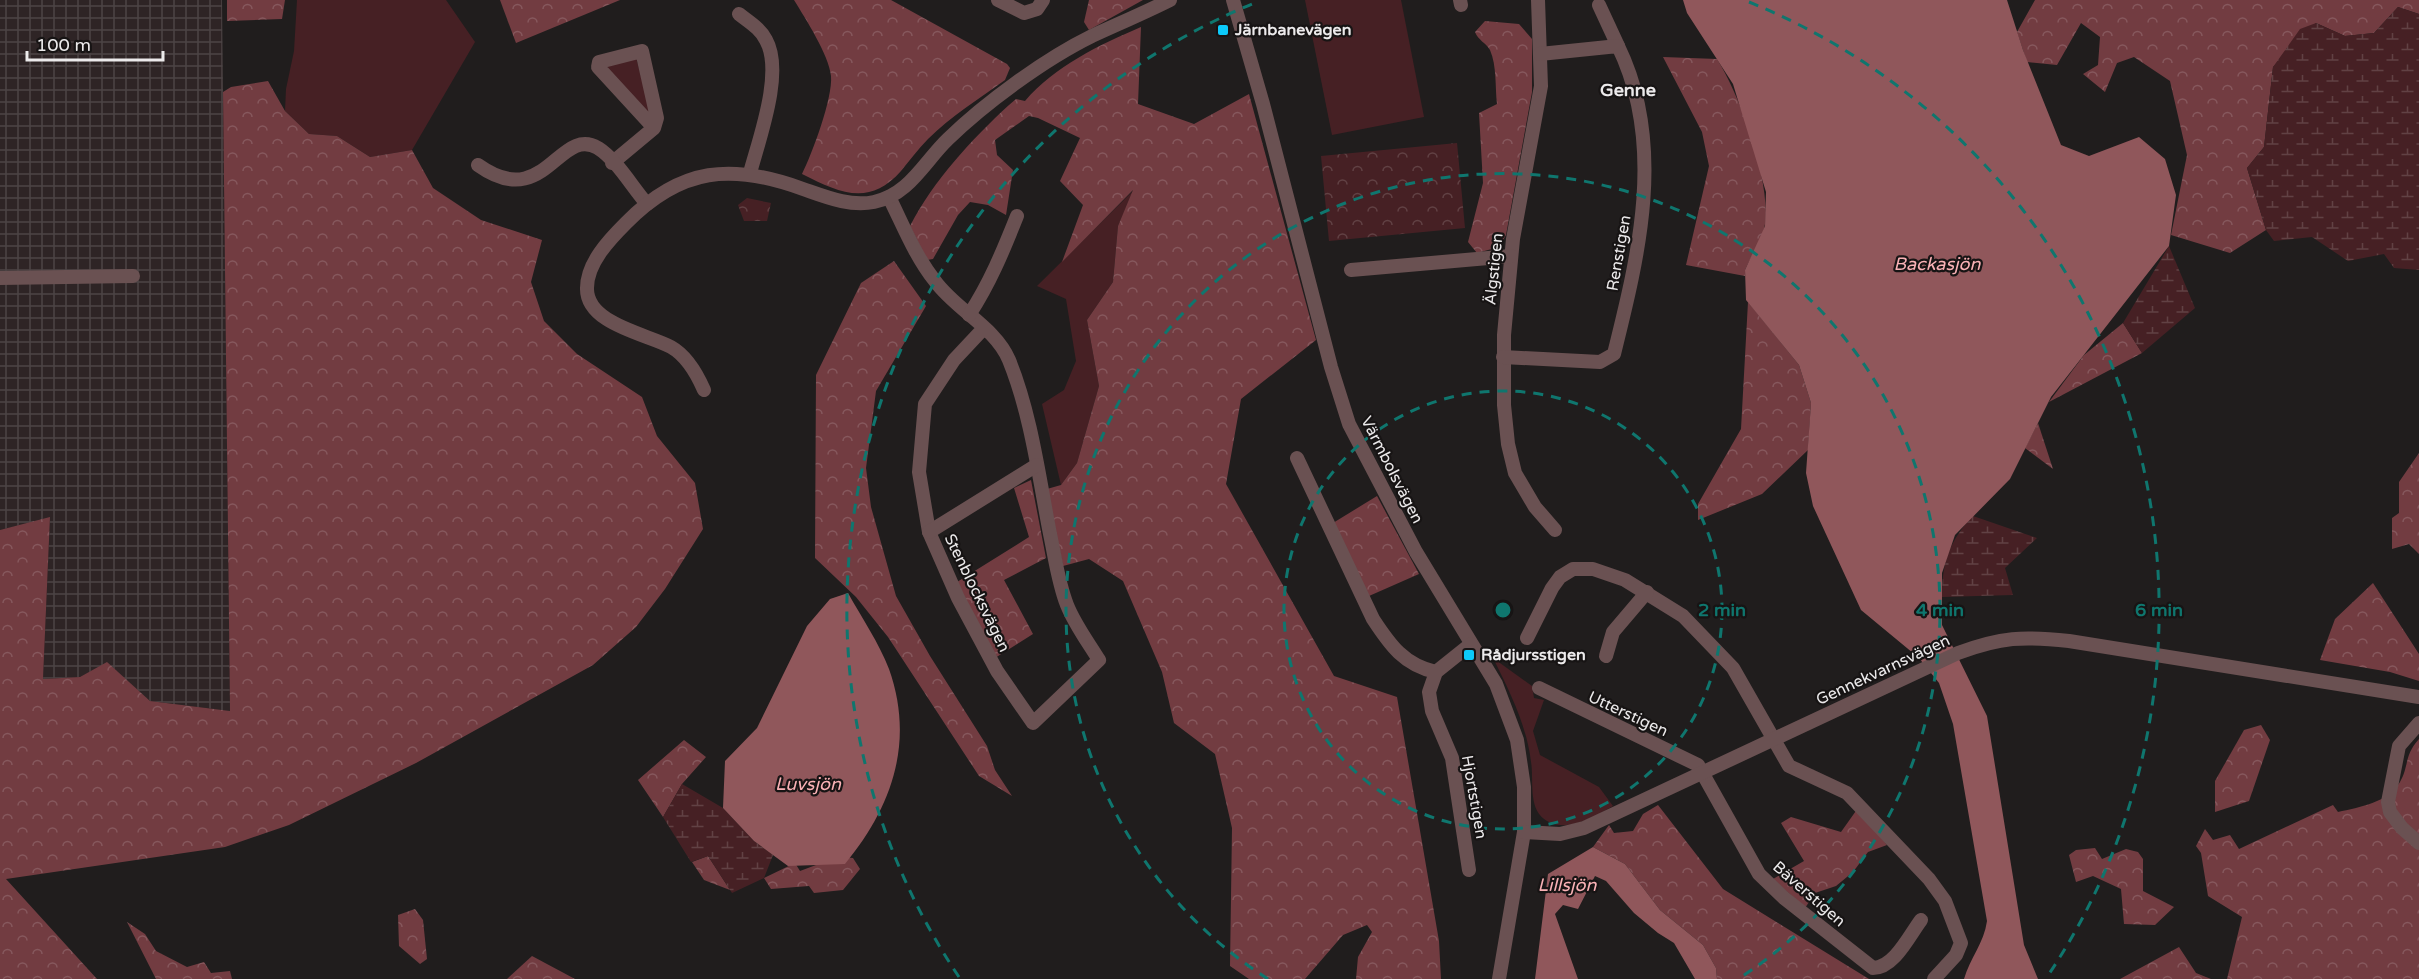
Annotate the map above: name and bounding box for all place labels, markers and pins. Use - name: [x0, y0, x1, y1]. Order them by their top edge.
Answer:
- place label: Järnbanevägen: [1234, 20, 1351, 40]
- marker: Järnbanevägen: [1216, 23, 1230, 37]
- centre of rings: [1493, 600, 1513, 620]
- place label: Rådjursstigen: [1481, 645, 1586, 665]
- marker: Rådjursstigen: [1462, 648, 1476, 662]

